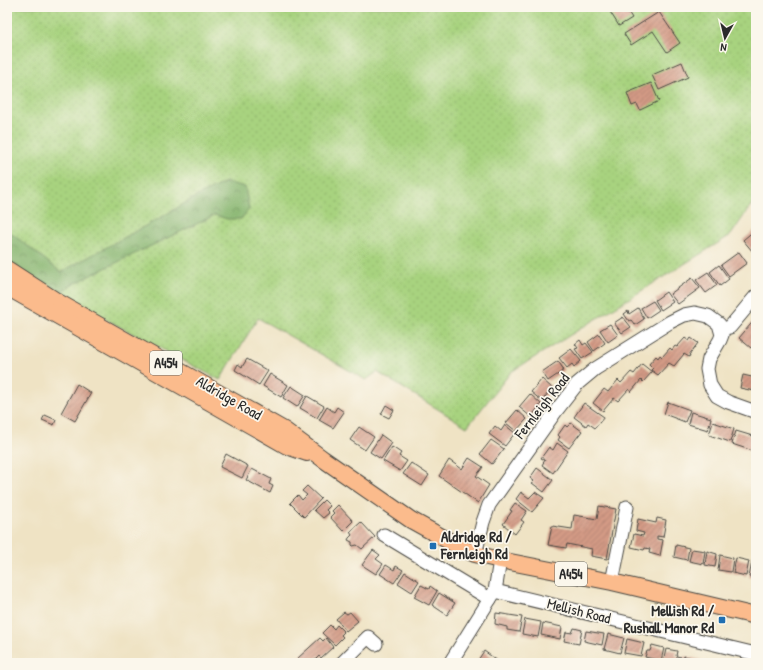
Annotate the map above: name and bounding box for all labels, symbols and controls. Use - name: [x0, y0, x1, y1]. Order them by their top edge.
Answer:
- north arrow: [705, 18, 745, 58]
- text: N: [720, 41, 727, 55]
- road number: A454: [150, 351, 182, 375]
- street label: Fernleigh Road: [509, 368, 574, 444]
- street label: Aldridge Road: [192, 370, 266, 425]
- place label: Aldridge Rd / Fernleigh Rd: [440, 526, 512, 565]
- marker: Aldridge Rd / Fernleigh Rd: [428, 541, 438, 551]
- road number: A454: [555, 562, 587, 586]
- street label: Mellish Road: [545, 592, 613, 629]
- place label: Mellish Rd / Rushall Manor Rd: [624, 600, 715, 638]
- marker: Mellish Rd / Rushall Manor Rd: [717, 615, 727, 625]

